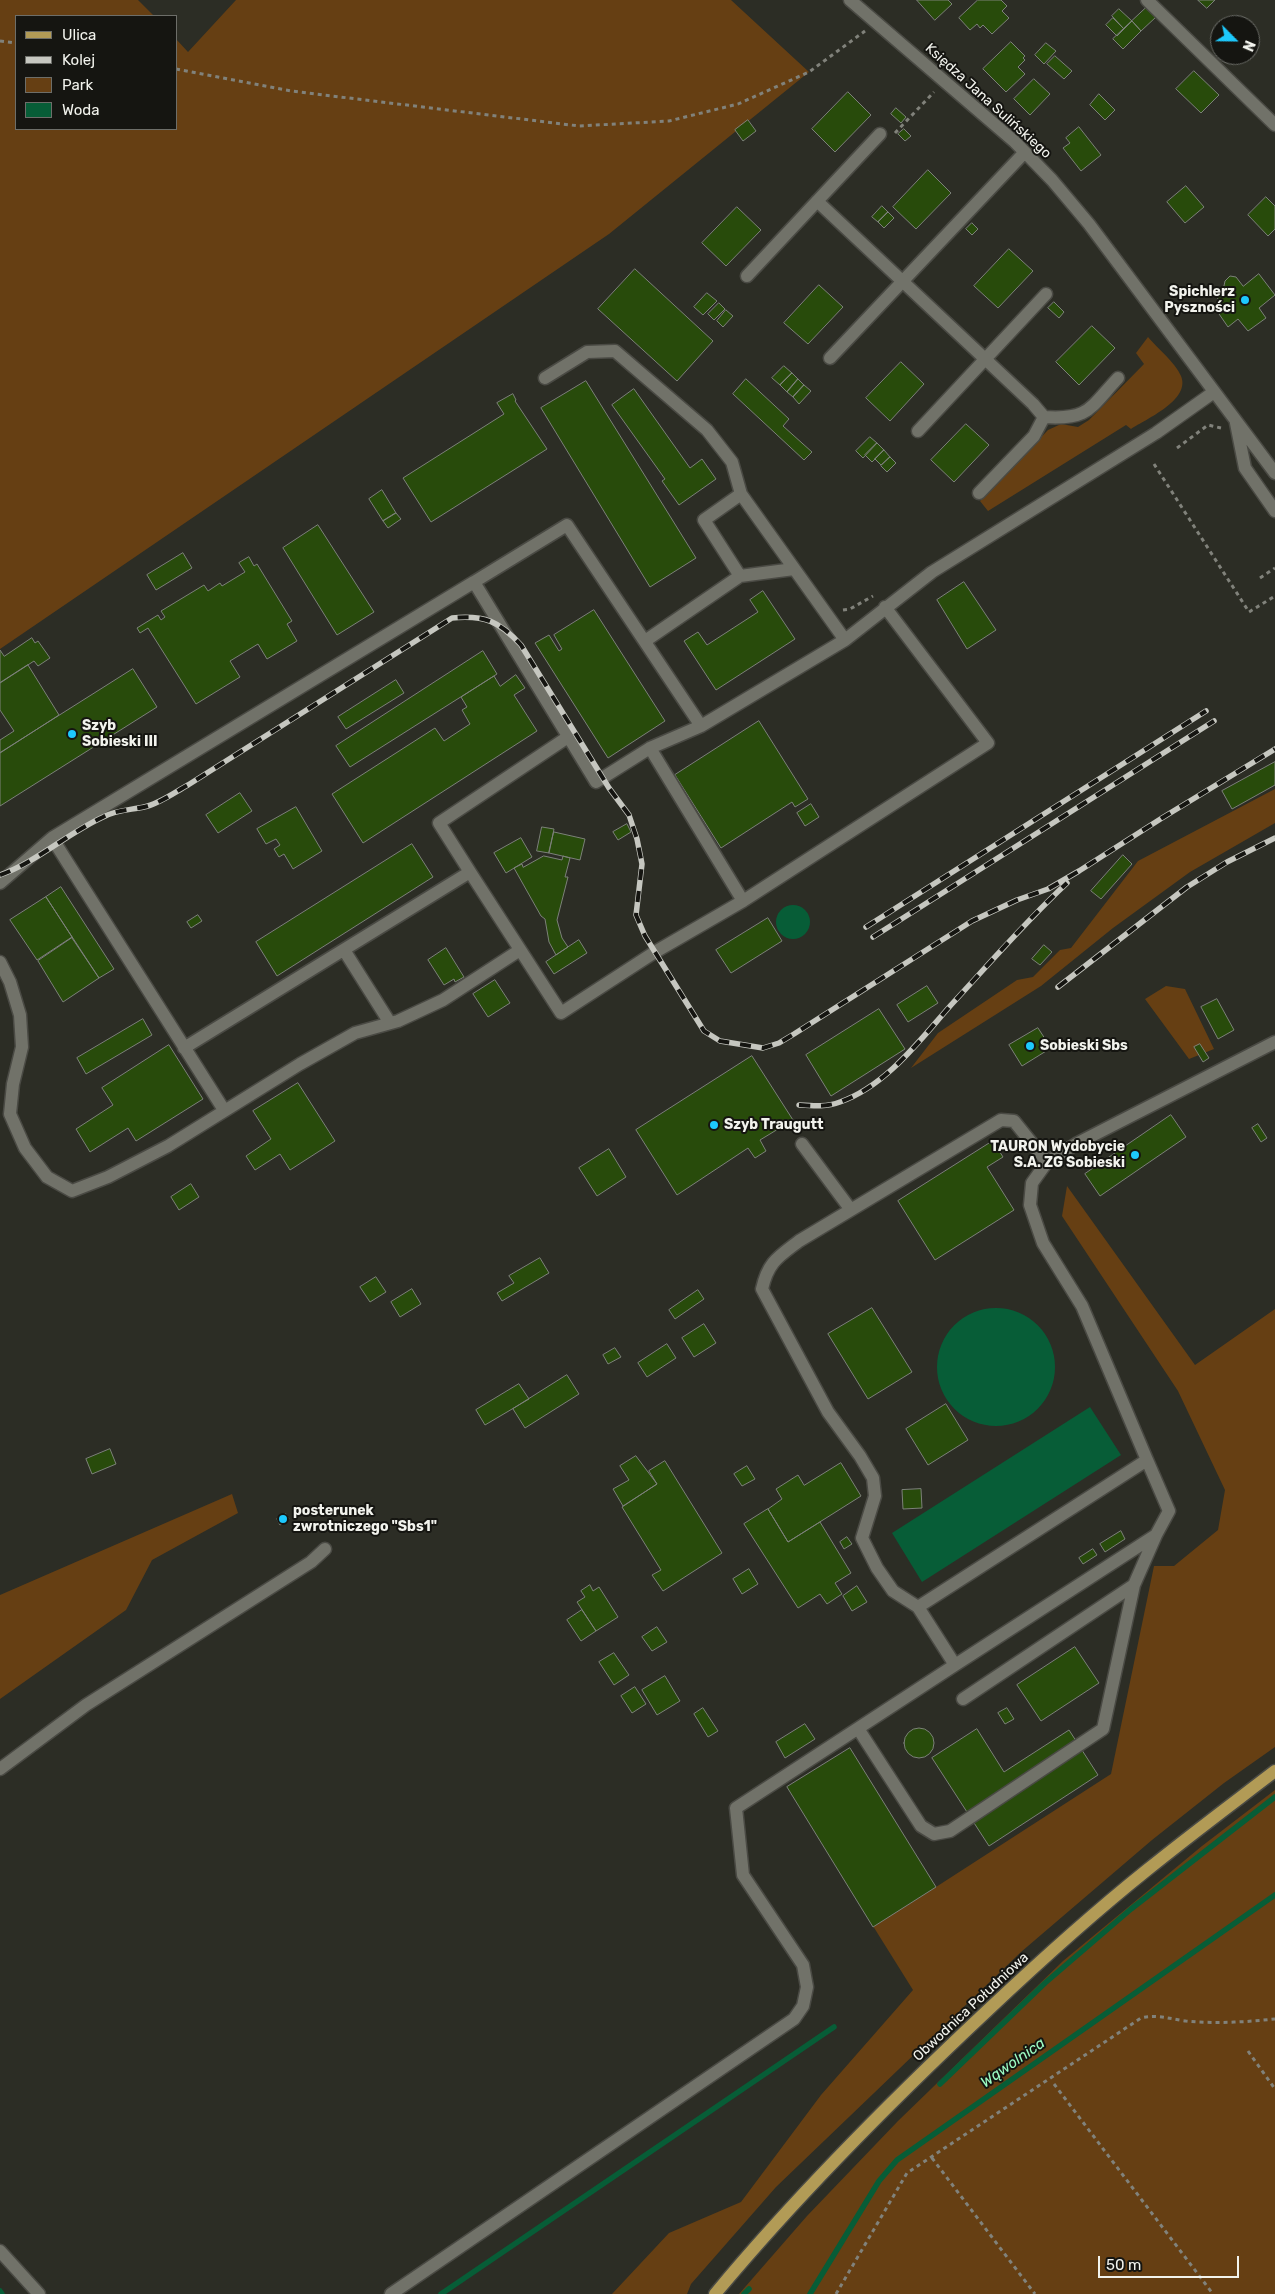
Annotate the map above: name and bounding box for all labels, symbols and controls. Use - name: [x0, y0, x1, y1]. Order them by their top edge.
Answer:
- legend: [15, 15, 178, 130]
- north arrow: [1210, 15, 1260, 65]
- text: Ulica: [62, 26, 96, 44]
- text: N: [1239, 38, 1258, 54]
- street label: Księdza Jana Sulińskiego: [921, 40, 1055, 162]
- text: Kolej: [62, 51, 95, 69]
- text: Park: [62, 76, 93, 94]
- text: Woda: [62, 101, 100, 119]
- place label: Spichlerz Pyszności: [1164, 284, 1235, 316]
- marker: Spichlerz Pyszności: [1239, 294, 1251, 306]
- place label: Szyb Sobieski III: [82, 718, 158, 750]
- marker: Szyb Sobieski III: [66, 728, 78, 740]
- place label: Sobieski Sbs: [1040, 1038, 1128, 1054]
- marker: Sobieski Sbs: [1024, 1040, 1036, 1052]
- place label: Szyb Traugutt: [724, 1117, 824, 1133]
- marker: Szyb Traugutt: [708, 1119, 720, 1131]
- place label: TAURON Wydobycie S.A. ZG Sobieski: [990, 1139, 1125, 1172]
- marker: TAURON Wydobycie S.A. ZG Sobieski: [1129, 1149, 1141, 1161]
- place label: posterunek zwrotniczego "Sbs1": [293, 1503, 437, 1535]
- marker: posterunek zwrotniczego "Sbs1": [277, 1513, 289, 1525]
- street label: Obwodnica Południowa: [910, 1949, 1032, 2065]
- water label: Wąwolnica: [977, 2034, 1049, 2092]
- scale bar: [1100, 2246, 1241, 2278]
- text: 50 m: [1106, 2256, 1141, 2274]

